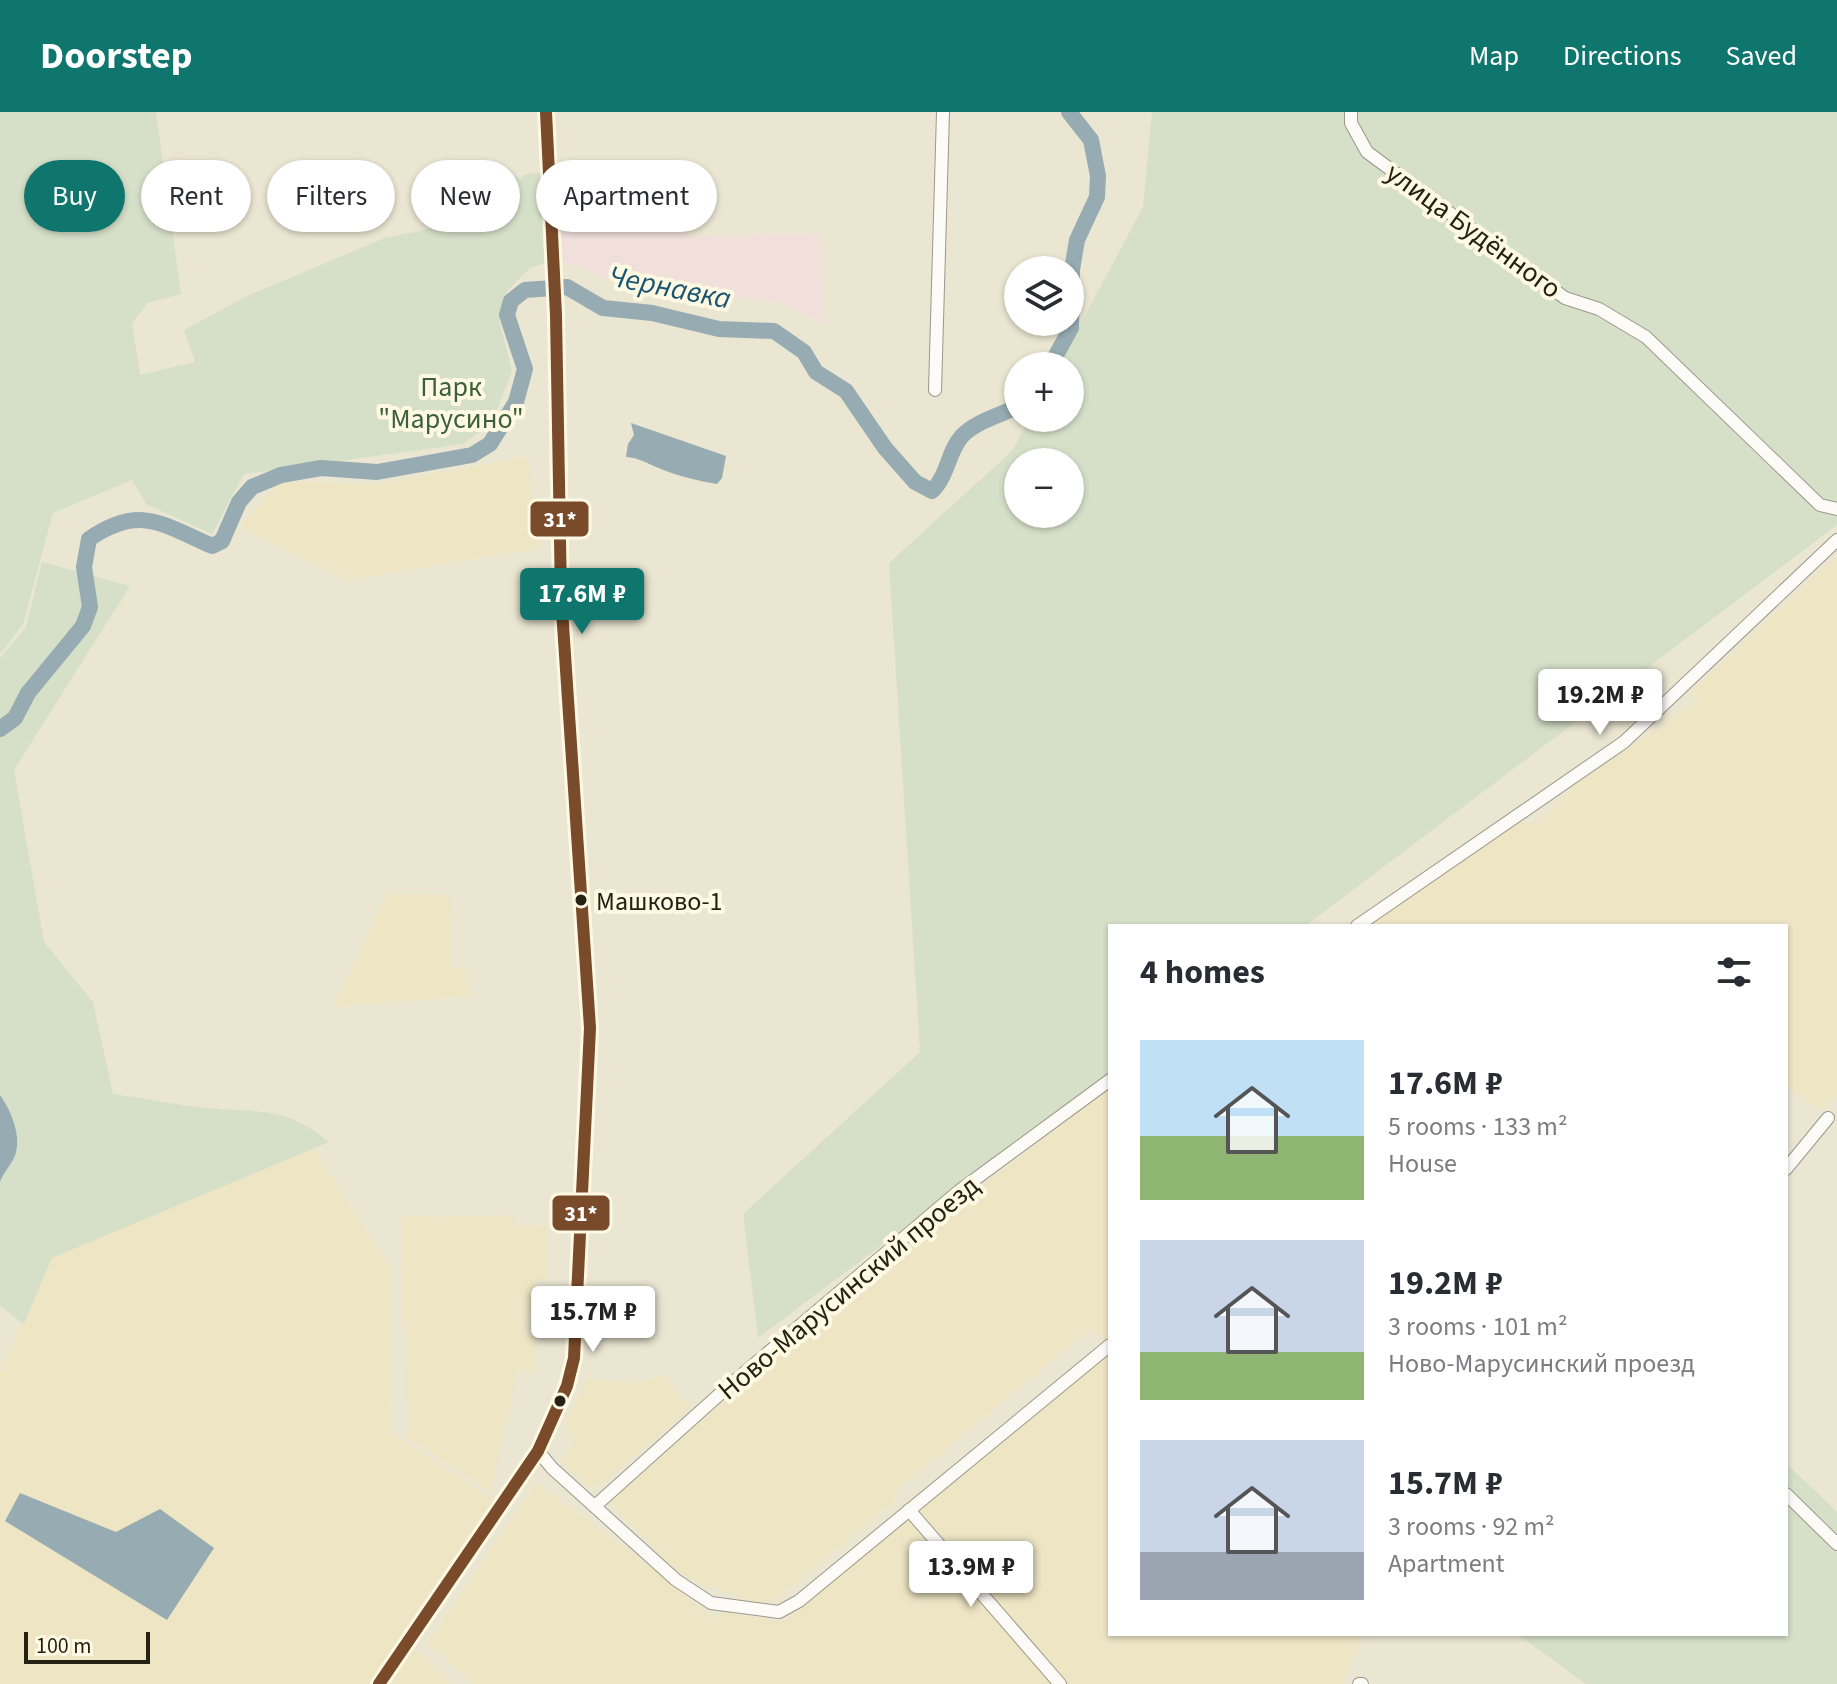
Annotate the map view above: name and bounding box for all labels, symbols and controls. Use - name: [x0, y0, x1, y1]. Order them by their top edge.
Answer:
- text: Doorstep: [40, 29, 193, 83]
- text: Map: [1469, 36, 1519, 76]
- text: Directions: [1563, 36, 1682, 76]
- text: Saved: [1726, 36, 1797, 76]
- street label: улица Будённого: [1377, 153, 1570, 308]
- chip: Buy: [24, 160, 125, 232]
- chip: Rent: [141, 160, 251, 232]
- chip: Filters: [267, 160, 395, 232]
- chip: New: [411, 160, 520, 232]
- chip: Apartment: [536, 160, 717, 232]
- water label: Чернавка: [605, 255, 735, 320]
- map controls: [1004, 256, 1084, 528]
- button: layers: [1004, 256, 1084, 336]
- button: +: [1004, 352, 1084, 432]
- park label: Парк "Марусино": [378, 367, 524, 439]
- button: −: [1004, 448, 1084, 528]
- line badge: 31*: [529, 500, 590, 538]
- text: 31*: [543, 504, 577, 536]
- pin: 17.6M ₽: [508, 568, 656, 636]
- text: 17.6M ₽: [538, 575, 626, 612]
- pin: 19.2M ₽: [1526, 669, 1674, 737]
- text: 19.2M ₽: [1556, 676, 1644, 713]
- place label: Машково-1: [596, 883, 722, 920]
- marker: Машково-1: [573, 892, 589, 908]
- text: 4 homes: [1140, 948, 1265, 997]
- icon: filters: [1712, 950, 1756, 994]
- text: 17.6M ₽: [1388, 1059, 1503, 1108]
- icon: home: [1204, 1072, 1300, 1168]
- text: 5 rooms · 133 m²: [1388, 1108, 1567, 1145]
- text: House: [1388, 1145, 1457, 1182]
- street label: Ново-Марусинский проезд: [709, 1166, 988, 1409]
- line badge: 31*: [551, 1194, 611, 1232]
- text: 31*: [564, 1198, 598, 1230]
- text: 19.2M ₽: [1388, 1259, 1503, 1308]
- icon: home: [1204, 1272, 1300, 1368]
- pin: 15.7M ₽: [519, 1286, 667, 1354]
- text: 15.7M ₽: [549, 1293, 637, 1330]
- text: 3 rooms · 101 m²: [1388, 1308, 1567, 1345]
- text: Ново-Марусинский проезд: [1388, 1345, 1695, 1382]
- unlabelled marker: [552, 1393, 568, 1409]
- text: 15.7M ₽: [1388, 1459, 1503, 1508]
- icon: home: [1204, 1472, 1300, 1568]
- text: 3 rooms · 92 m²: [1388, 1508, 1555, 1545]
- pin: 13.9M ₽: [897, 1541, 1045, 1609]
- text: Apartment: [1388, 1545, 1505, 1582]
- text: 13.9M ₽: [927, 1548, 1015, 1585]
- scale bar: [24, 1628, 150, 1664]
- text: 100 m: [36, 1630, 91, 1662]

